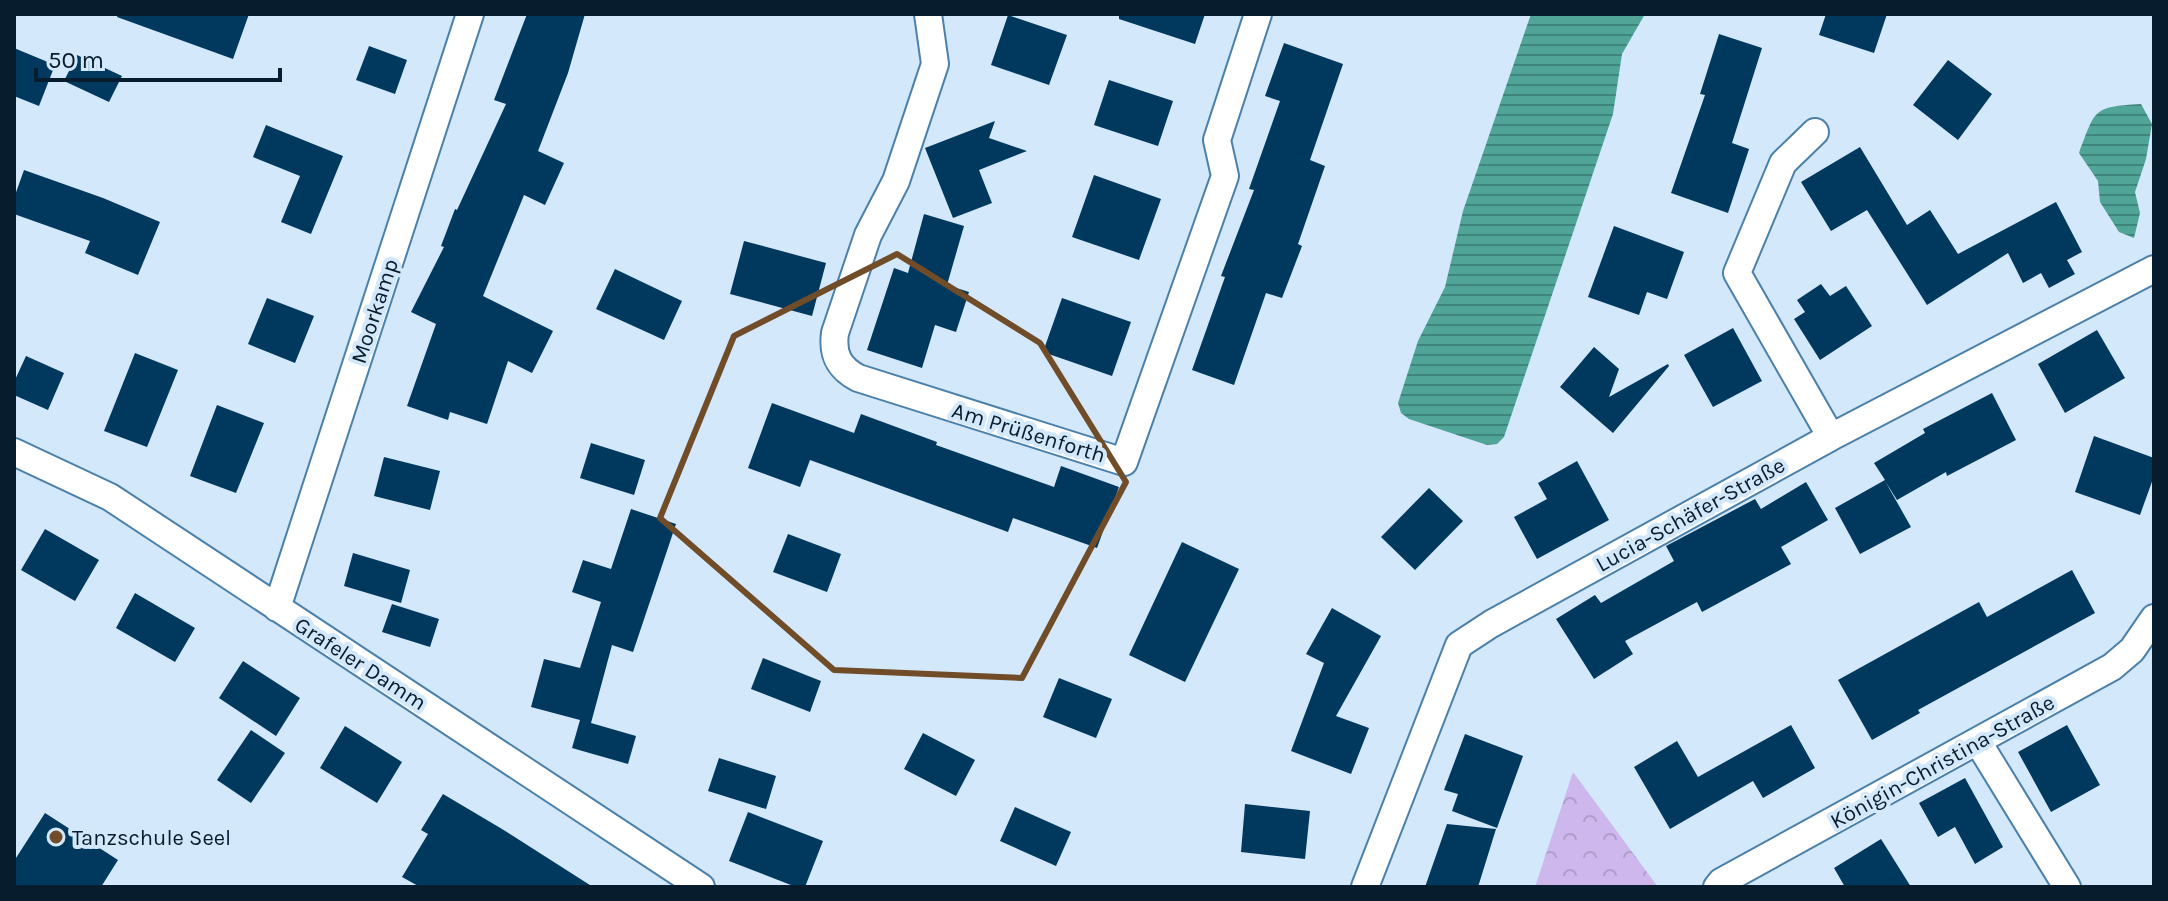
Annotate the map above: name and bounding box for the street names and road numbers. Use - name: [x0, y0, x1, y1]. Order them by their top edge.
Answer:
- street label: Moorkamp: [346, 256, 404, 367]
- street label: Am Prüßenforth: [949, 397, 1109, 469]
- street label: Lucia-Schäfer-Straße: [1591, 452, 1790, 578]
- street label: Grafeler Damm: [290, 612, 431, 716]
- street label: Königin-Christina-Straße: [1826, 689, 2059, 834]

